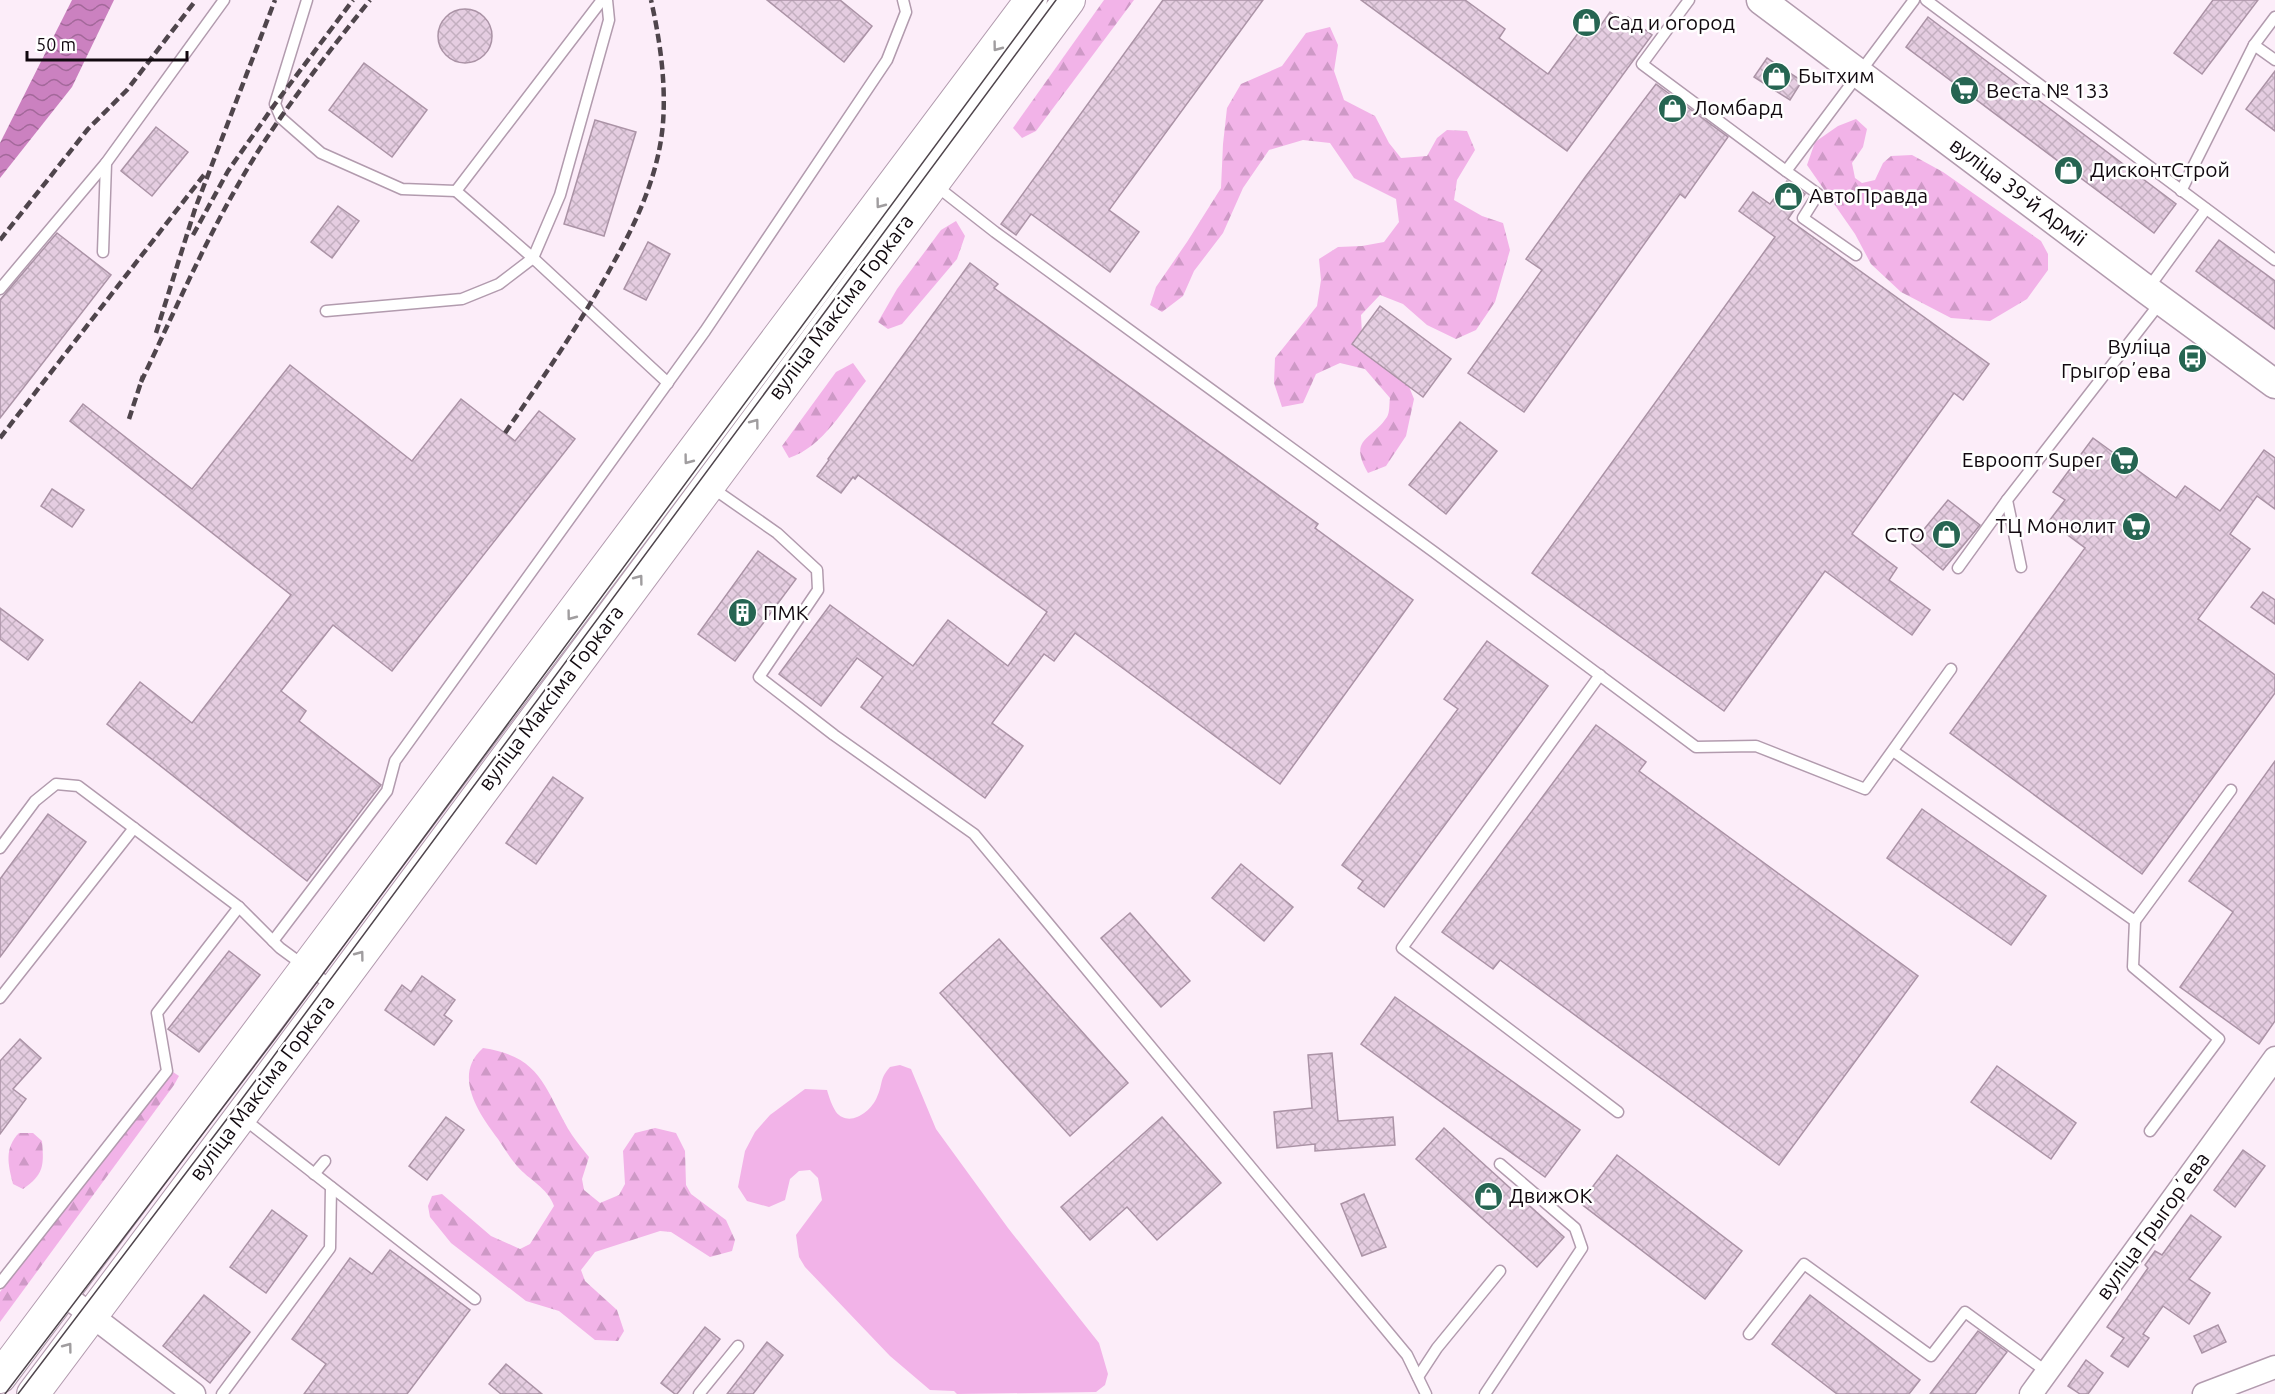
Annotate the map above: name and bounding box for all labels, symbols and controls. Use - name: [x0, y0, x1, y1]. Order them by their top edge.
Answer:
- shop icon: Сад и огород: [1570, 7, 1602, 39]
- place label: Сад и огород: [1607, 10, 1735, 34]
- scale bar: [27, 24, 188, 62]
- text: 50 m: [36, 34, 76, 54]
- one-way arrow: [993, 40, 1004, 51]
- shop icon: Бытхим: [1761, 60, 1793, 92]
- place label: Бытхим: [1798, 63, 1875, 87]
- supermarket icon: Веста № 133: [1949, 75, 1981, 107]
- place label: Веста № 133: [1986, 78, 2109, 102]
- shop icon: Ломбард: [1656, 92, 1688, 124]
- place label: Ломбард: [1693, 95, 1783, 119]
- street label: вуліца 39-й Арміі: [1945, 132, 2092, 250]
- shop icon: ДисконтСтрой: [2053, 154, 2085, 186]
- place label: ДисконтСтрой: [2090, 157, 2230, 181]
- shop icon: АвтоПравда: [1772, 180, 1804, 212]
- place label: АвтоПравда: [1809, 183, 1928, 207]
- one-way arrow: [877, 197, 888, 208]
- street label: вуліца Максіма Горкага: [763, 209, 918, 404]
- place label: Вуліца Грыгорʼева: [2061, 334, 2171, 382]
- bus stop icon: Вуліца Грыгорʼева: [2176, 343, 2208, 375]
- one-way arrow: [748, 418, 759, 429]
- supermarket icon: Евроопт Super: [2108, 444, 2140, 476]
- place label: Евроопт Super: [1962, 447, 2103, 471]
- one-way arrow: [684, 454, 695, 465]
- supermarket icon: ТЦ Монолит: [2121, 510, 2153, 542]
- place label: ТЦ Монолит: [1996, 513, 2117, 537]
- shop icon: СТО: [1930, 519, 1962, 551]
- place label: СТО: [1884, 522, 1925, 546]
- one-way arrow: [632, 575, 643, 586]
- building icon: ПМК: [726, 597, 758, 629]
- street label: вуліца Максіма Горкага: [473, 600, 628, 795]
- place label: ПМК: [763, 600, 809, 624]
- one-way arrow: [567, 610, 578, 621]
- one-way arrow: [353, 951, 364, 962]
- street label: вуліца Максіма Горкага: [184, 990, 339, 1185]
- street label: вуліца Грыгорʼева: [2091, 1147, 2214, 1304]
- shop icon: ДвижОК: [1472, 1180, 1504, 1212]
- place label: ДвижОК: [1509, 1183, 1593, 1207]
- one-way arrow: [61, 1343, 72, 1354]

